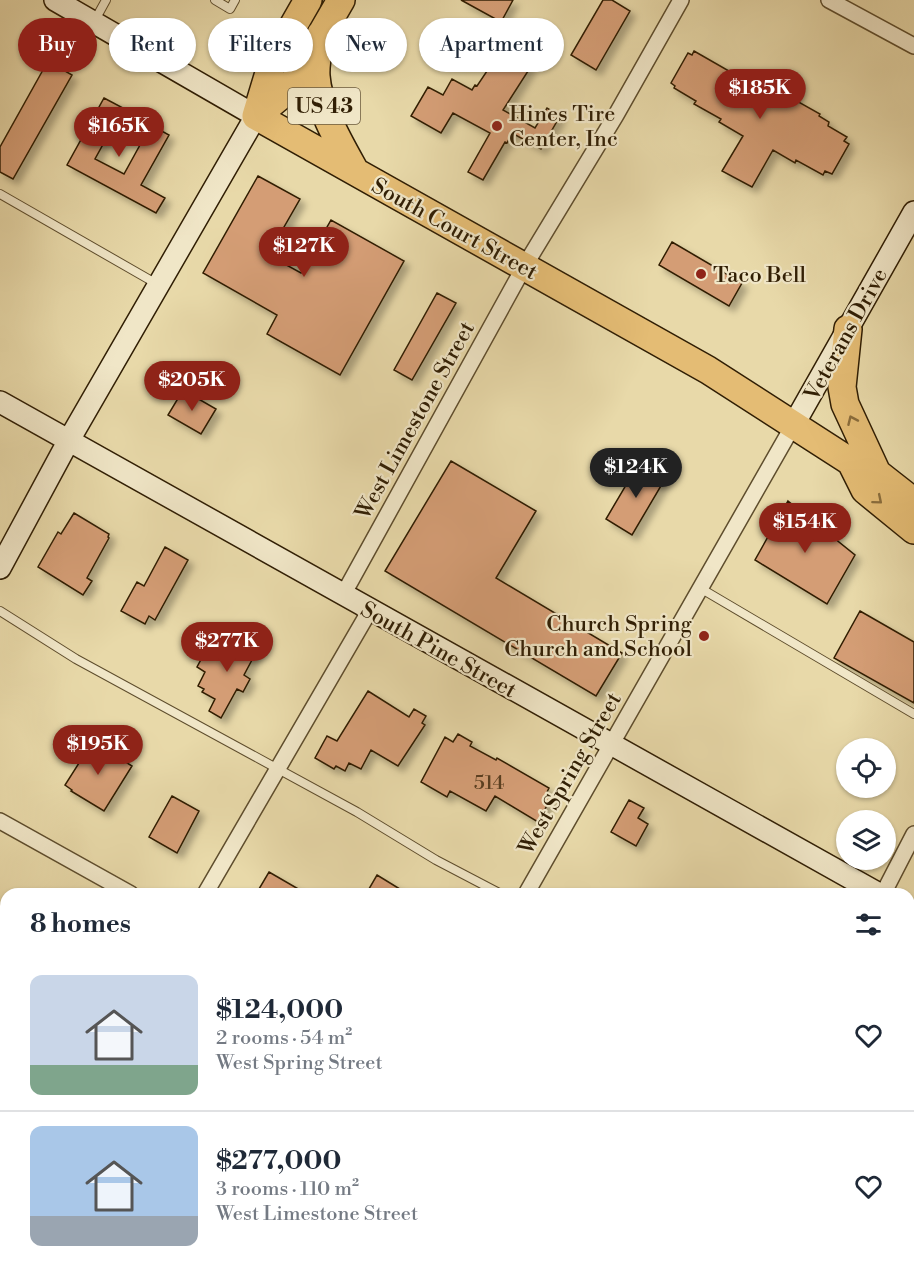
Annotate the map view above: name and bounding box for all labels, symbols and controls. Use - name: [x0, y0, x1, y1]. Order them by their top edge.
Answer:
- chip: Buy: [18, 18, 97, 72]
- chip: Rent: [109, 18, 196, 72]
- chip: Filters: [208, 18, 313, 72]
- chip: New: [325, 18, 407, 72]
- chip: Apartment: [419, 18, 564, 72]
- pin: $185K: [718, 69, 802, 120]
- text: $185K: [729, 76, 791, 101]
- road number: US 43: [288, 88, 360, 124]
- place label: Hines Tire Center, Inc: [509, 101, 618, 153]
- pin: $165K: [77, 107, 161, 158]
- text: $165K: [88, 114, 150, 139]
- marker: Hines Tire Center, Inc: [490, 119, 504, 133]
- street label: South Court Street: [367, 173, 542, 286]
- pin: $127K: [262, 227, 346, 278]
- text: $127K: [273, 234, 335, 259]
- place label: Taco Bell: [713, 262, 806, 289]
- street label: Veterans Drive: [798, 264, 894, 407]
- marker: Taco Bell: [694, 267, 708, 281]
- street label: West Limestone Street: [349, 317, 481, 525]
- pin: $205K: [150, 361, 234, 412]
- text: $205K: [158, 368, 226, 393]
- one-way arrow: [847, 415, 859, 426]
- pin: $124K: [594, 448, 678, 499]
- text: $124K: [604, 455, 668, 480]
- one-way arrow: [871, 493, 882, 504]
- pin: $154K: [763, 503, 847, 554]
- text: $154K: [773, 510, 837, 535]
- street label: South Pine Street: [356, 596, 521, 704]
- place label: Church Spring Church and School: [504, 611, 693, 663]
- pin: $277K: [185, 622, 269, 673]
- text: $277K: [195, 629, 259, 654]
- marker: Church Spring Church and School: [697, 629, 711, 643]
- street label: West Spring Street: [512, 688, 628, 861]
- pin: $195K: [56, 725, 140, 776]
- text: $195K: [67, 732, 129, 757]
- map controls: [836, 738, 896, 870]
- button: locate: [836, 738, 896, 798]
- house number: 514: [474, 771, 504, 796]
- button: layers: [836, 810, 896, 870]
- text: 8 homes: [30, 908, 131, 940]
- icon: filters: [852, 908, 885, 941]
- text: $124,000: [216, 994, 343, 1026]
- icon: home: [78, 999, 150, 1071]
- icon: heart: [852, 1019, 885, 1052]
- text: 2 rooms · 54 m²: [216, 1026, 352, 1051]
- text: West Spring Street: [216, 1051, 382, 1076]
- text: $277,000: [216, 1145, 341, 1177]
- icon: home: [78, 1150, 150, 1222]
- icon: heart: [852, 1170, 885, 1203]
- text: 3 rooms · 110 m²: [216, 1177, 359, 1202]
- text: West Limestone Street: [216, 1202, 418, 1227]

